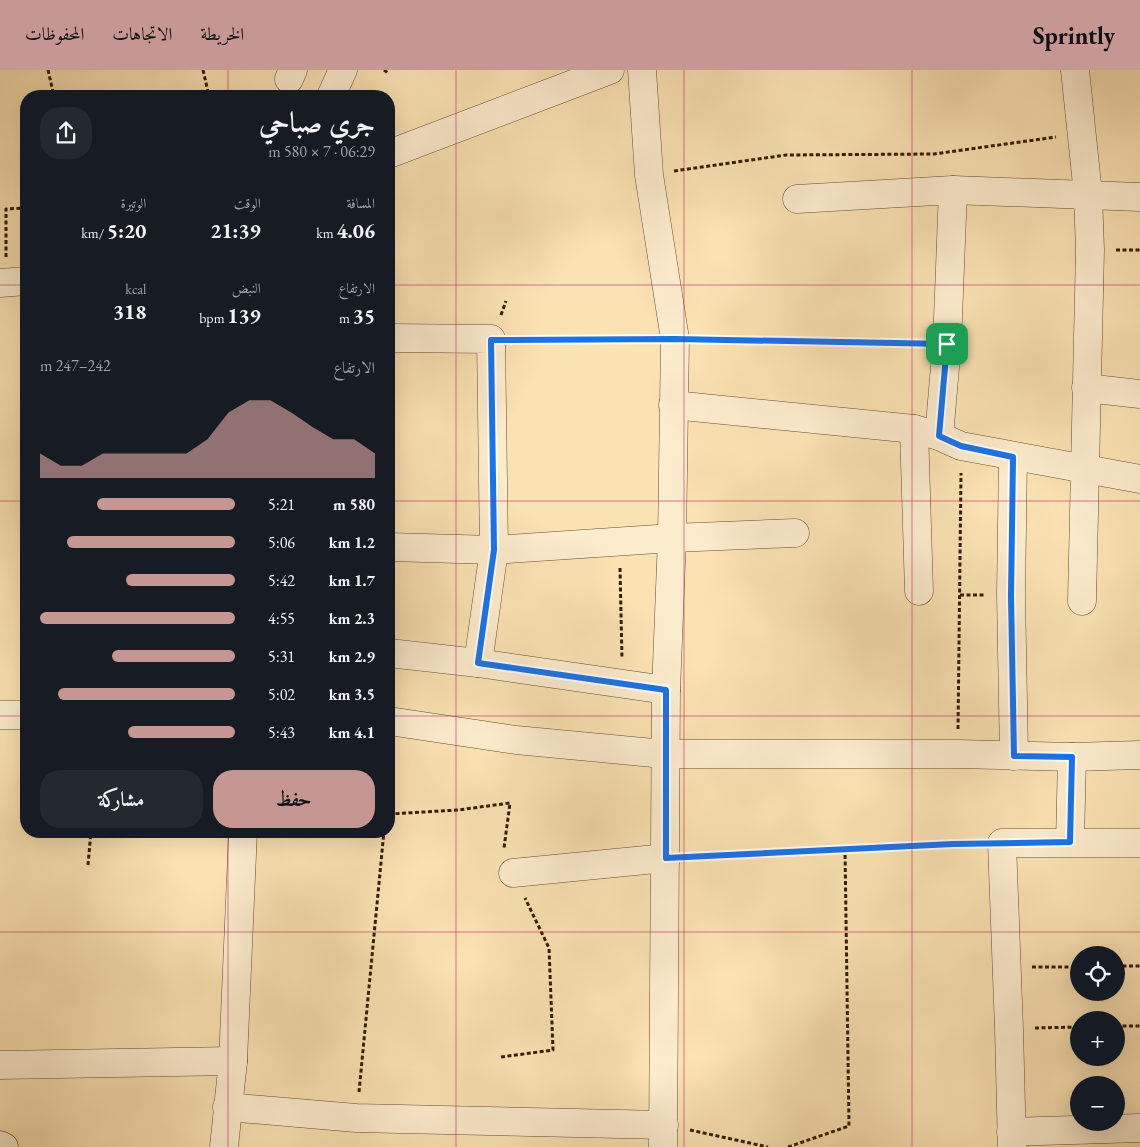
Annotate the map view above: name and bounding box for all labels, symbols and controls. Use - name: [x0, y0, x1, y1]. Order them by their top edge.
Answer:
- text: Sprintly: [1033, 20, 1115, 51]
- text: المحفوظات: [25, 22, 84, 45]
- text: الاتجاهات: [112, 22, 172, 45]
- text: الخريطة: [200, 22, 244, 45]
- text: جري صباحي: [259, 104, 375, 140]
- button: share: [40, 107, 92, 159]
- text: 06:29 · 7 × 580 m: [268, 141, 375, 162]
- text: الوتيرة: [121, 194, 146, 212]
- text: الوقت: [234, 194, 261, 212]
- text: المسافة: [346, 194, 375, 212]
- text: 5:20: [107, 217, 146, 244]
- text: 21:39: [210, 217, 261, 244]
- text: 4.06: [336, 217, 375, 244]
- text: /km: [81, 224, 107, 242]
- text: km: [316, 224, 336, 242]
- text: النبض: [232, 279, 261, 297]
- text: الارتفاع: [339, 279, 375, 297]
- text: kcal: [125, 280, 146, 298]
- text: 318: [113, 298, 146, 325]
- text: 139: [227, 302, 261, 329]
- text: 35: [353, 302, 375, 329]
- text: bpm: [199, 309, 227, 327]
- text: m: [339, 309, 353, 327]
- pin: [926, 323, 968, 365]
- icon: arrive: [933, 330, 961, 358]
- text: 242–247 m: [40, 355, 111, 376]
- text: الارتفاع: [333, 357, 375, 378]
- text: 5:21: [268, 494, 295, 515]
- text: 580 m: [333, 494, 375, 515]
- text: 5:06: [268, 532, 295, 553]
- text: 1.2 km: [329, 532, 375, 553]
- text: 5:42: [268, 570, 295, 591]
- text: 1.7 km: [329, 570, 375, 591]
- text: 4:55: [268, 608, 295, 629]
- text: 2.3 km: [329, 608, 375, 629]
- text: 5:31: [268, 646, 295, 667]
- text: 2.9 km: [329, 646, 375, 667]
- text: 5:02: [268, 684, 295, 705]
- text: 3.5 km: [329, 684, 375, 705]
- text: 5:43: [268, 722, 295, 743]
- text: 4.1 km: [329, 722, 375, 743]
- button: مشاركة: [40, 770, 203, 828]
- button: حفظ: [213, 770, 375, 828]
- map controls: [1070, 946, 1125, 1131]
- button: locate: [1070, 946, 1125, 1001]
- button: +: [1070, 1011, 1125, 1066]
- button: −: [1070, 1076, 1125, 1131]

